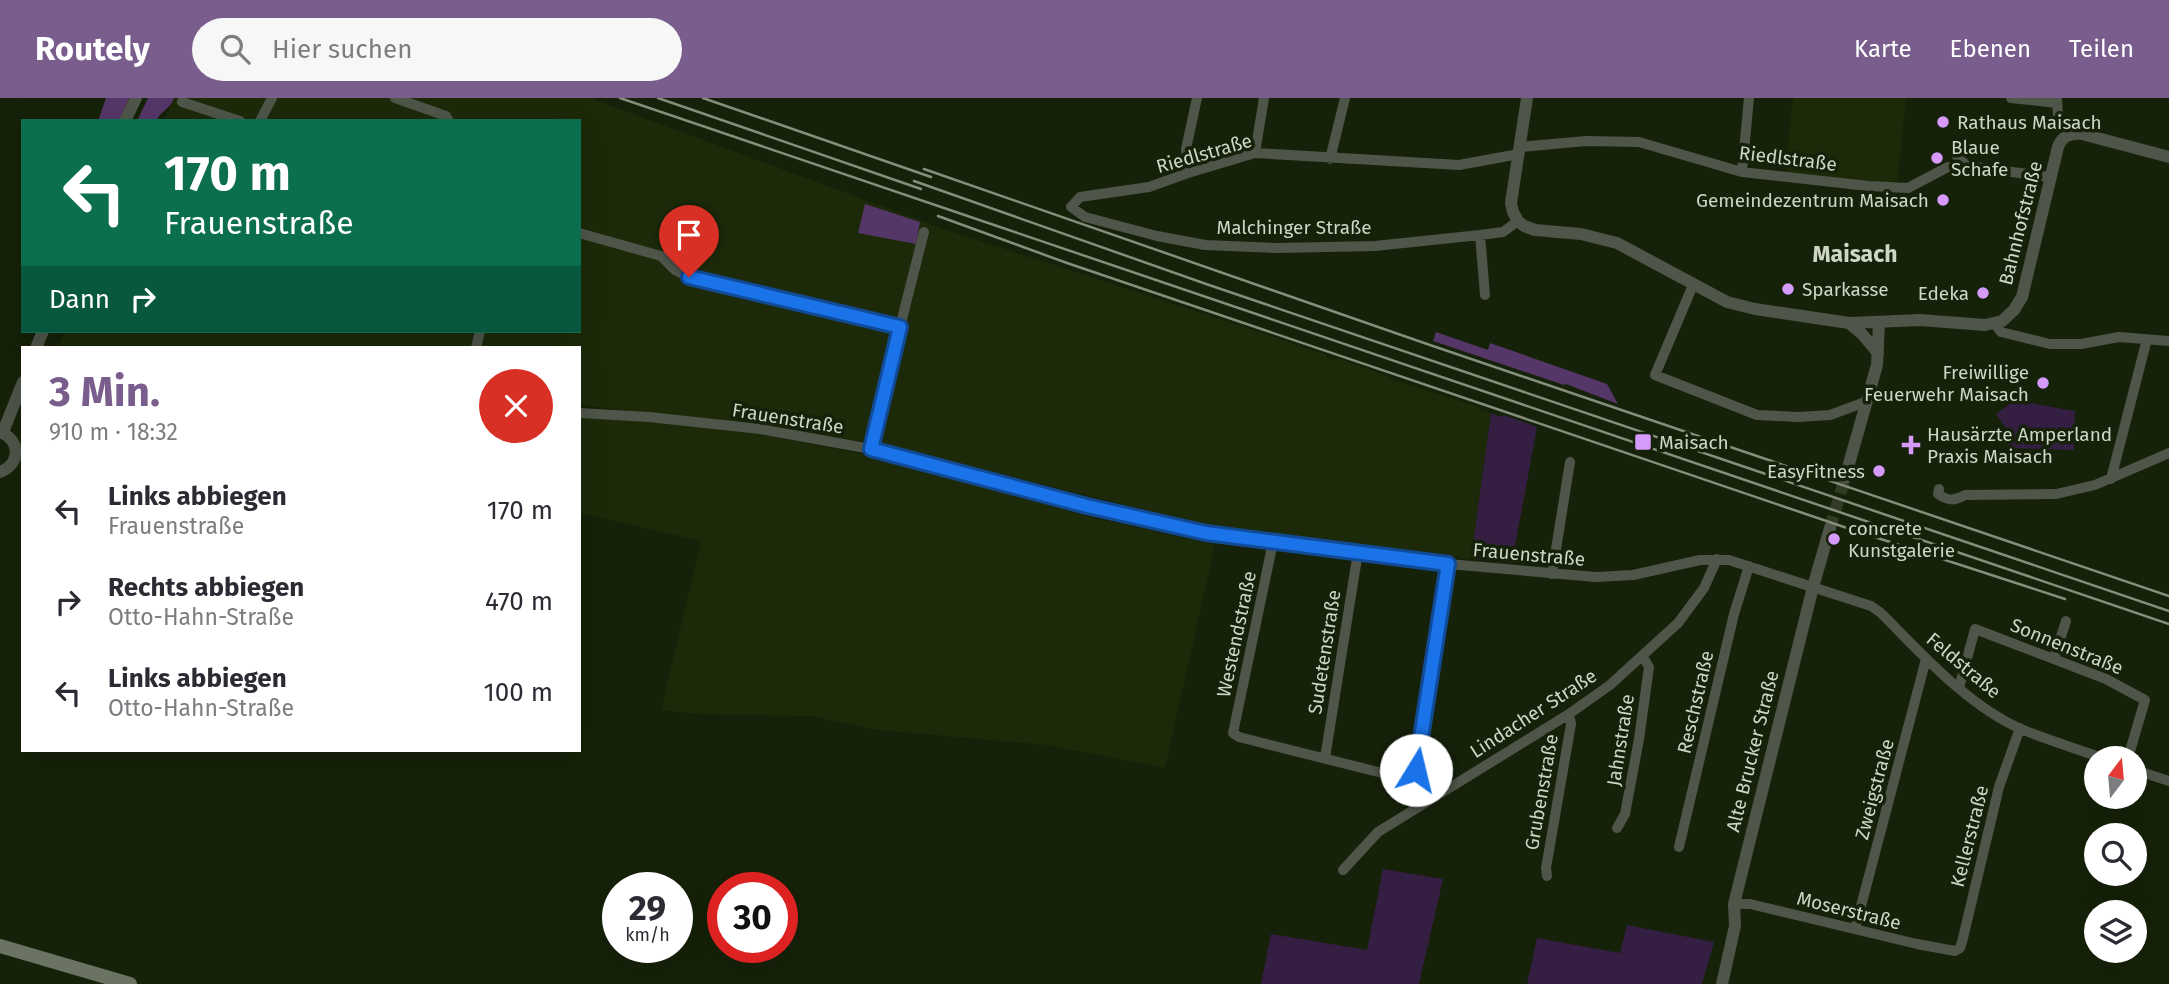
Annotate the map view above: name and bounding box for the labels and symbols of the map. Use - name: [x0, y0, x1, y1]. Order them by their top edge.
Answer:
- place label: Rathaus Maisach: [1957, 111, 2102, 134]
- marker: Rathaus Maisach: [1935, 114, 1951, 130]
- street label: Riedlstraße: [1154, 129, 1255, 178]
- place label: Blaue Schafe: [1951, 136, 2008, 181]
- street label: Riedlstraße: [1738, 141, 1838, 176]
- marker: Blaue Schafe: [1929, 150, 1945, 166]
- street label: Bahnhofstraße: [1994, 159, 2047, 288]
- place label: Gemeindezentrum Maisach: [1696, 189, 1929, 212]
- marker: Gemeindezentrum Maisach: [1935, 192, 1951, 208]
- pin: [659, 205, 719, 277]
- street label: Malchinger Straße: [1216, 216, 1372, 239]
- district label: Maisach: [1813, 240, 1897, 268]
- place label: Sparkasse: [1802, 278, 1889, 301]
- marker: Sparkasse: [1780, 281, 1796, 297]
- place label: Edeka: [1918, 282, 1969, 305]
- marker: Edeka: [1975, 285, 1991, 301]
- place label: Freiwillige Feuerwehr Maisach: [1864, 361, 2029, 406]
- marker: Freiwillige Feuerwehr Maisach: [2035, 375, 2051, 391]
- street label: Frauenstraße: [731, 398, 845, 439]
- place label: Hausärzte Amperland Praxis Maisach: [1927, 423, 2112, 468]
- place label: Maisach: [1659, 431, 1729, 454]
- marker: Maisach: [1633, 432, 1653, 452]
- marker: Hausärzte Amperland Praxis Maisach: [1901, 435, 1921, 455]
- place label: EasyFitness: [1767, 460, 1865, 483]
- marker: EasyFitness: [1871, 463, 1887, 479]
- place label: concrete Kunstgalerie: [1848, 517, 1955, 562]
- marker: concrete Kunstgalerie: [1826, 531, 1842, 547]
- street label: Frauenstraße: [1472, 538, 1586, 571]
- street label: Westendstraße: [1212, 569, 1261, 699]
- street label: Sudetenstraße: [1303, 588, 1346, 716]
- street label: Sonnenstraße: [2007, 613, 2127, 680]
- street label: Feldstraße: [1922, 628, 2006, 703]
- street label: Reschstraße: [1672, 648, 1719, 756]
- street label: Lindacher Straße: [1466, 664, 1601, 763]
- street label: Alte Brucker Straße: [1721, 668, 1784, 834]
- street label: Jahnstraße: [1602, 692, 1639, 788]
- street label: Grubenstraße: [1520, 732, 1563, 852]
- position arrow: [1379, 733, 1453, 807]
- street label: Zweigstraße: [1850, 736, 1899, 842]
- north arrow: [2084, 746, 2147, 808]
- street label: Kellerstraße: [1946, 783, 1993, 889]
- speed limit sign: 30: [707, 872, 798, 963]
- street label: Moserstraße: [1794, 886, 1903, 935]

